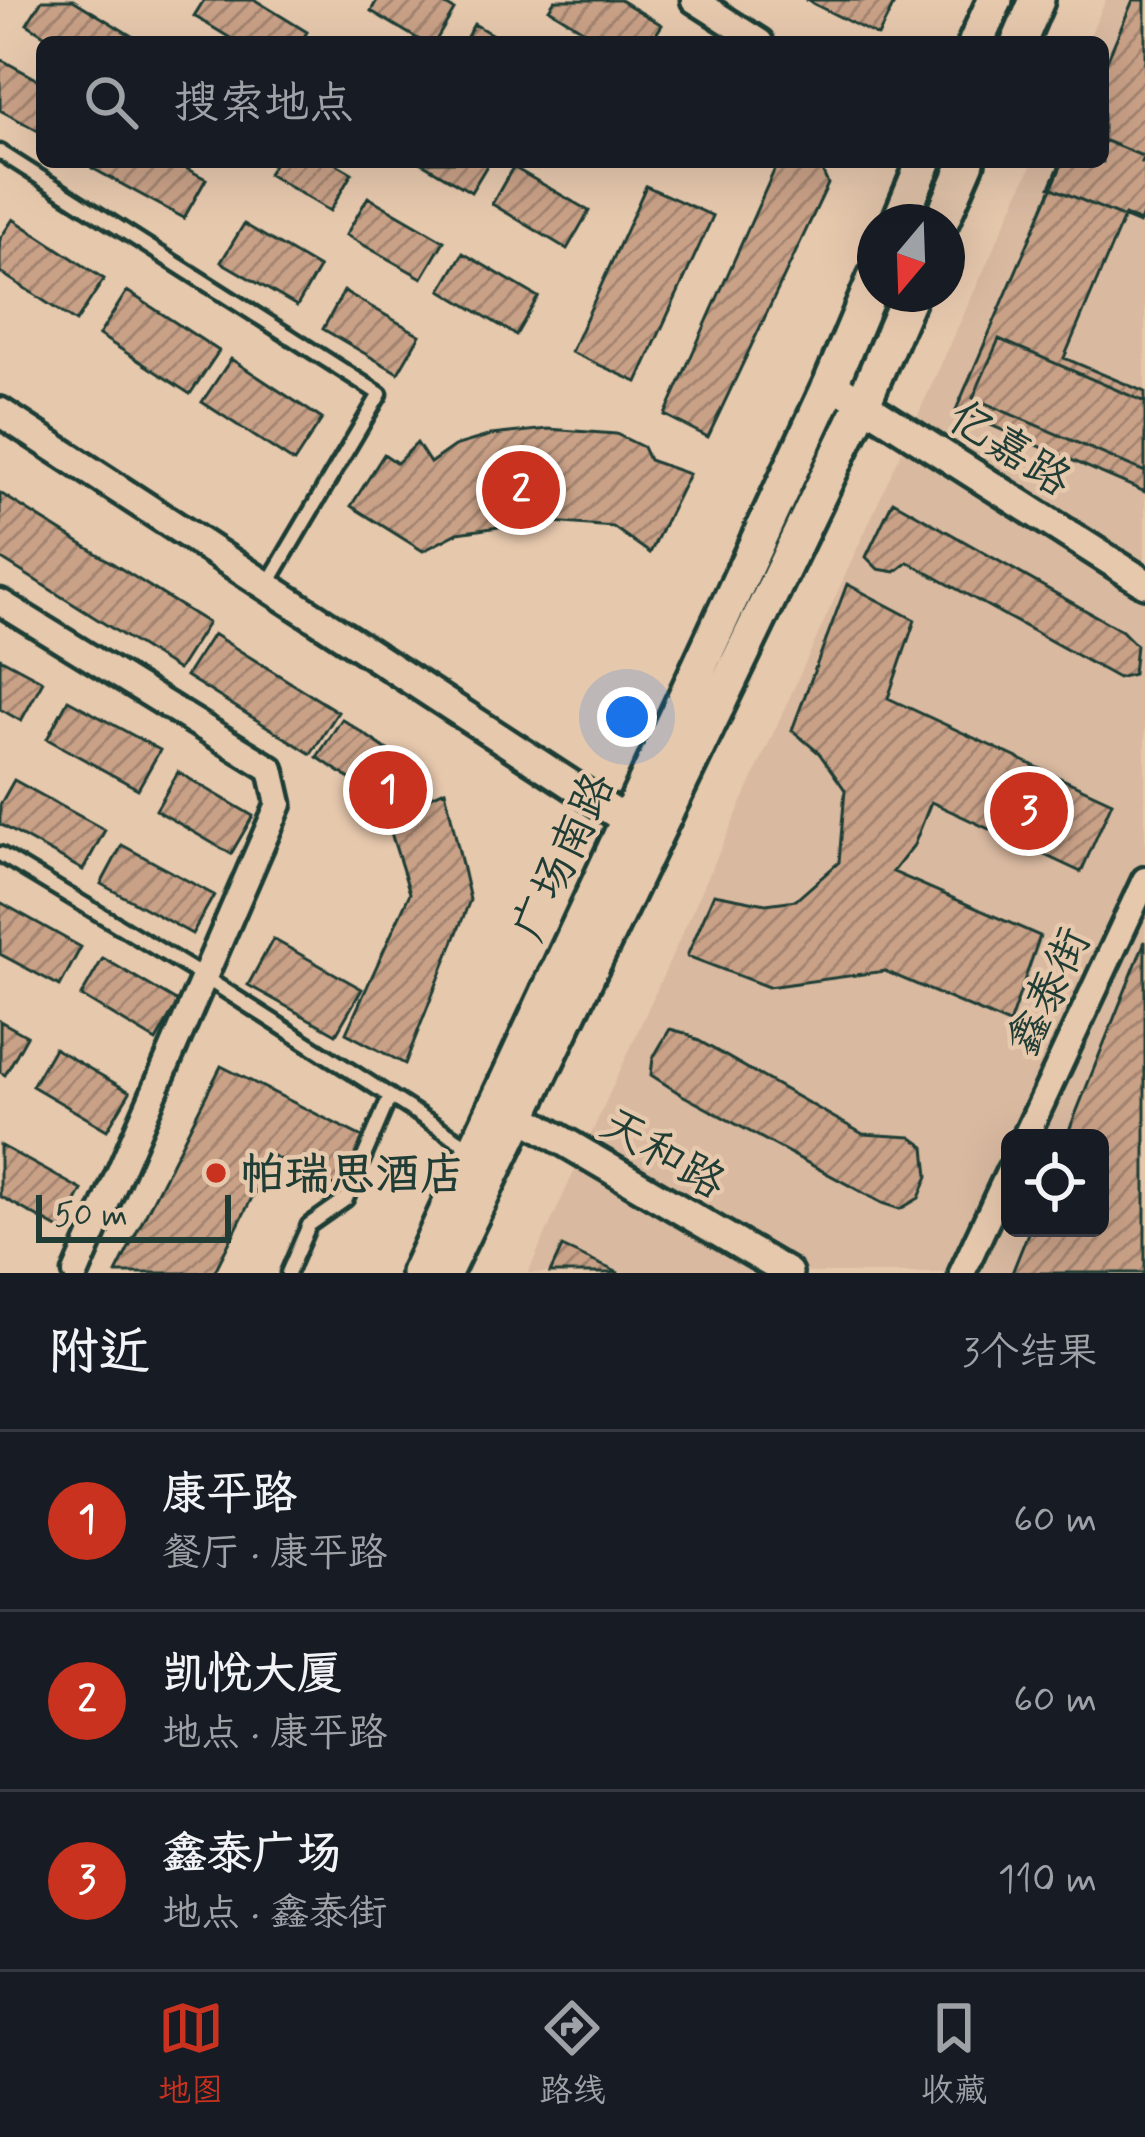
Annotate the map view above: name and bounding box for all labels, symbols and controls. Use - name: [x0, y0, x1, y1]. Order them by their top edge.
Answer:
- search box: [36, 36, 1109, 168]
- icon: search: [78, 69, 144, 135]
- text: 搜索地点: [174, 75, 354, 134]
- north arrow: [857, 204, 965, 312]
- street label: 亿嘉路: [936, 388, 1082, 511]
- pin: 2: [482, 445, 560, 535]
- your location: [597, 687, 657, 747]
- pin: 1: [349, 745, 427, 835]
- street label: 广场南路: [500, 763, 630, 952]
- pin: 3: [990, 766, 1068, 856]
- street label: 鑫泰街: [995, 919, 1105, 1066]
- street label: 天和路: [589, 1096, 735, 1214]
- map controls: [1001, 1129, 1109, 1237]
- button: locate: [1001, 1129, 1109, 1237]
- place label: 帕瑞思酒店: [240, 1147, 465, 1206]
- marker: 帕瑞思酒店: [203, 1160, 229, 1186]
- scale bar: [36, 1189, 231, 1242]
- text: 50 m: [54, 1194, 128, 1238]
- text: 附近: [48, 1321, 150, 1387]
- text: 3个结果: [962, 1328, 1097, 1379]
- text: 康平路: [162, 1466, 297, 1525]
- text: 1: [78, 1495, 96, 1546]
- text: 60 m: [1013, 1495, 1097, 1546]
- text: 餐厅 · 康平路: [162, 1529, 387, 1580]
- text: 凯悦大厦: [162, 1646, 342, 1705]
- text: 2: [77, 1675, 97, 1726]
- text: 60 m: [1013, 1675, 1097, 1726]
- text: 地点 · 康平路: [162, 1709, 387, 1760]
- text: 鑫泰广场: [162, 1826, 342, 1885]
- text: 3: [78, 1855, 96, 1906]
- text: 110 m: [998, 1855, 1097, 1906]
- text: 地点 · 鑫泰街: [162, 1889, 387, 1940]
- tab: 地图: [158, 1995, 224, 2114]
- tab: 路线: [539, 1995, 605, 2114]
- tab: 收藏: [921, 1995, 987, 2114]

